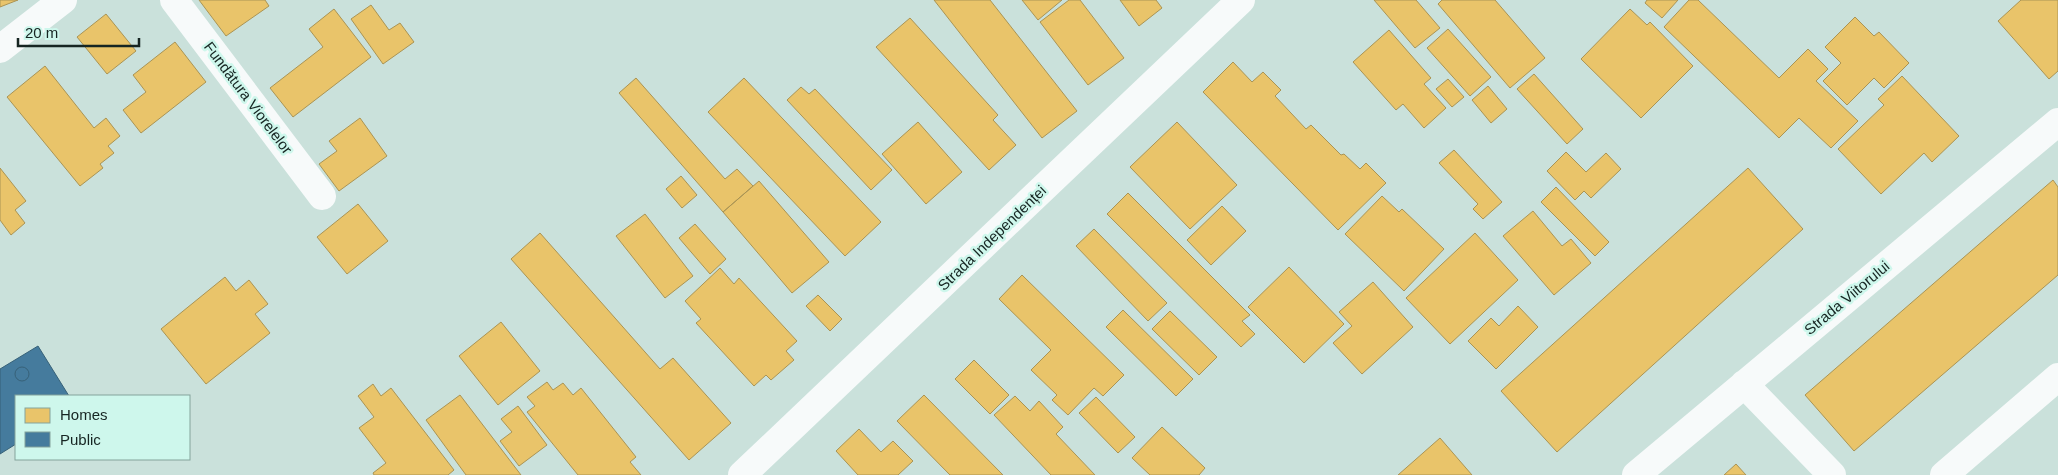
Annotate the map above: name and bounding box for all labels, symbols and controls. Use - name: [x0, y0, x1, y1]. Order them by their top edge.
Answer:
- scale bar: [18, 15, 139, 47]
- text: 20 m: [25, 24, 58, 41]
- street label: Fundătura Viorelelor: [201, 38, 296, 157]
- street label: Strada Independenței: [934, 182, 1049, 294]
- street label: Strada Viitorului: [1801, 257, 1893, 338]
- legend: [15, 395, 190, 460]
- text: Homes: [60, 406, 108, 423]
- text: Public: [60, 431, 101, 448]

